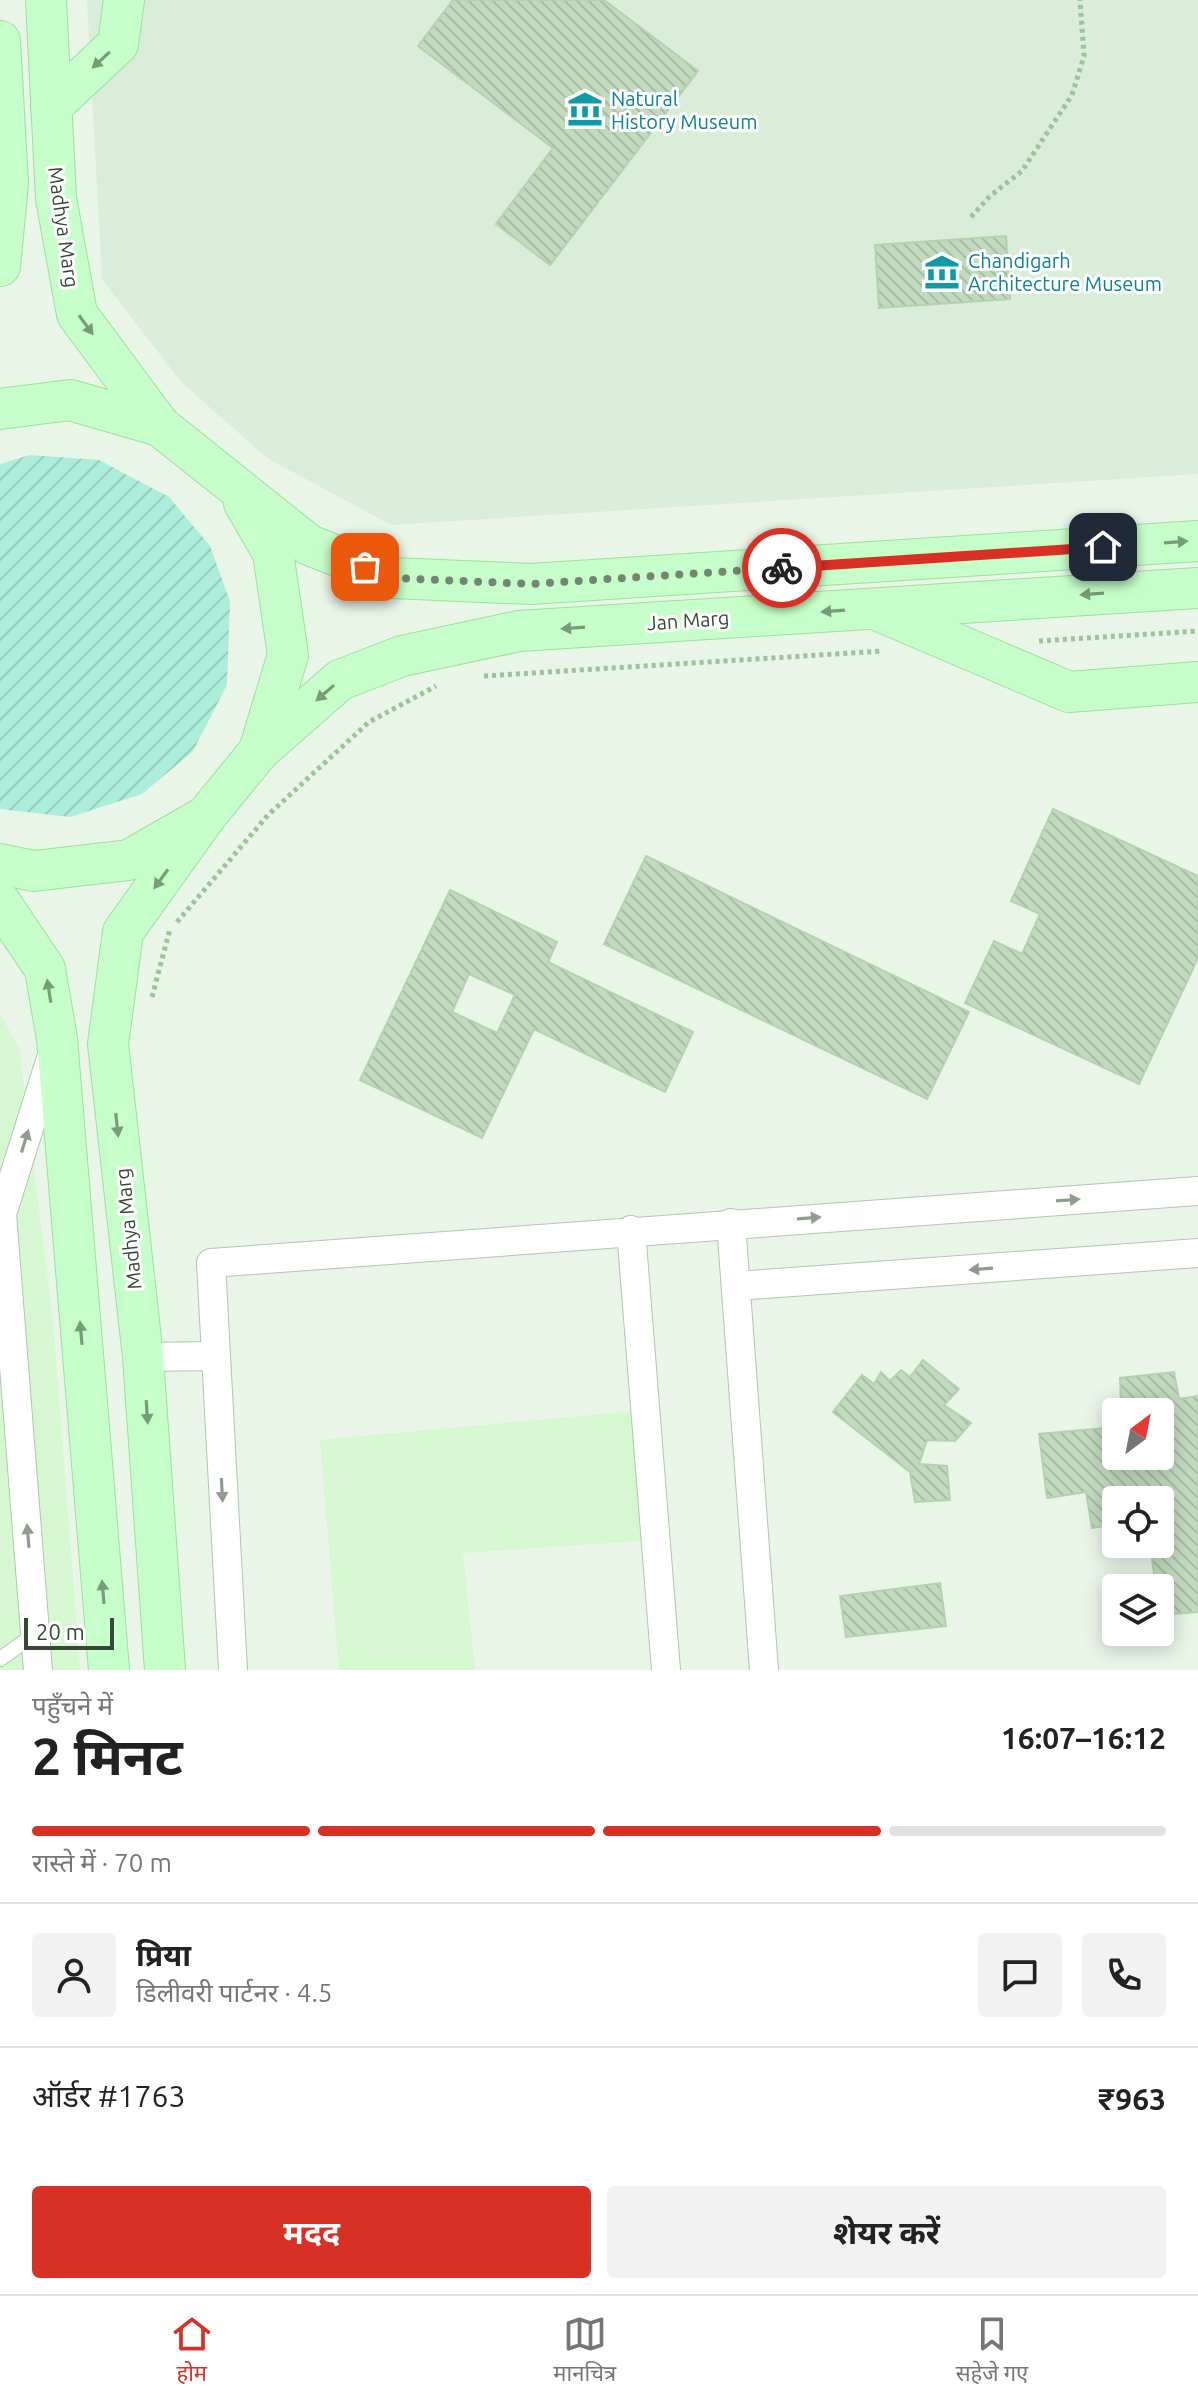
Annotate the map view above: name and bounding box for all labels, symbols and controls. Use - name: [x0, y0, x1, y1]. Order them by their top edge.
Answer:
- one-way arrow: [92, 51, 111, 69]
- place label: Natural History Museum: [611, 87, 757, 133]
- museum icon: Natural History Museum: [566, 90, 604, 128]
- street label: Madhya Marg: [44, 165, 84, 289]
- place label: Chandigarh Architecture Museum: [968, 249, 1162, 295]
- museum icon: Chandigarh Architecture Museum: [923, 253, 961, 291]
- one-way arrow: [77, 315, 93, 335]
- pin: [1069, 513, 1137, 581]
- icon: home: [1081, 525, 1125, 569]
- courier: [742, 528, 822, 608]
- pin: [331, 533, 399, 601]
- one-way arrow: [1164, 536, 1189, 549]
- icon: bag: [343, 545, 387, 589]
- icon: bike: [760, 546, 804, 590]
- one-way arrow: [1079, 588, 1104, 601]
- one-way arrow: [820, 605, 845, 618]
- street label: Jan Marg: [646, 606, 730, 634]
- one-way arrow: [560, 622, 585, 635]
- one-way arrow: [316, 683, 335, 701]
- one-way arrow: [153, 869, 169, 889]
- one-way arrow: [42, 978, 54, 1003]
- one-way arrow: [110, 1113, 123, 1138]
- one-way arrow: [19, 1129, 32, 1153]
- street label: Madhya Marg: [110, 1167, 146, 1291]
- one-way arrow: [1056, 1193, 1081, 1206]
- one-way arrow: [797, 1211, 822, 1224]
- one-way arrow: [968, 1263, 993, 1276]
- one-way arrow: [74, 1320, 87, 1345]
- north arrow: [1102, 1398, 1174, 1470]
- map controls: [1102, 1398, 1174, 1646]
- one-way arrow: [141, 1400, 154, 1425]
- one-way arrow: [216, 1478, 229, 1503]
- button: locate: [1102, 1486, 1174, 1558]
- one-way arrow: [21, 1523, 34, 1548]
- button: layers: [1102, 1574, 1174, 1646]
- one-way arrow: [96, 1579, 109, 1604]
- scale bar: [24, 1614, 114, 1650]
- text: 20 m: [36, 1619, 85, 1644]
- text: पहुँचने में: [32, 1691, 113, 1720]
- text: 16:07–16:12: [1001, 1721, 1166, 1755]
- text: 2 मिनट: [32, 1727, 183, 1785]
- text: रास्ते में · 70 m: [32, 1848, 172, 1877]
- button: person: [32, 1933, 116, 2017]
- button: chat: [978, 1933, 1062, 2017]
- button: phone: [1082, 1933, 1166, 2017]
- text: प्रिया: [136, 1938, 191, 1972]
- text: डिलीवरी पार्टनर · 4.5: [136, 1978, 332, 2007]
- text: ऑर्डर #1763: [32, 2079, 185, 2113]
- text: ₹963: [1098, 2082, 1166, 2116]
- button: मदद: [32, 2186, 591, 2278]
- button: शेयर करें: [607, 2186, 1166, 2278]
- tab: होम: [170, 2312, 214, 2390]
- tab: मानचित्र: [553, 2312, 616, 2390]
- tab: सहेजे गए: [956, 2312, 1028, 2390]

